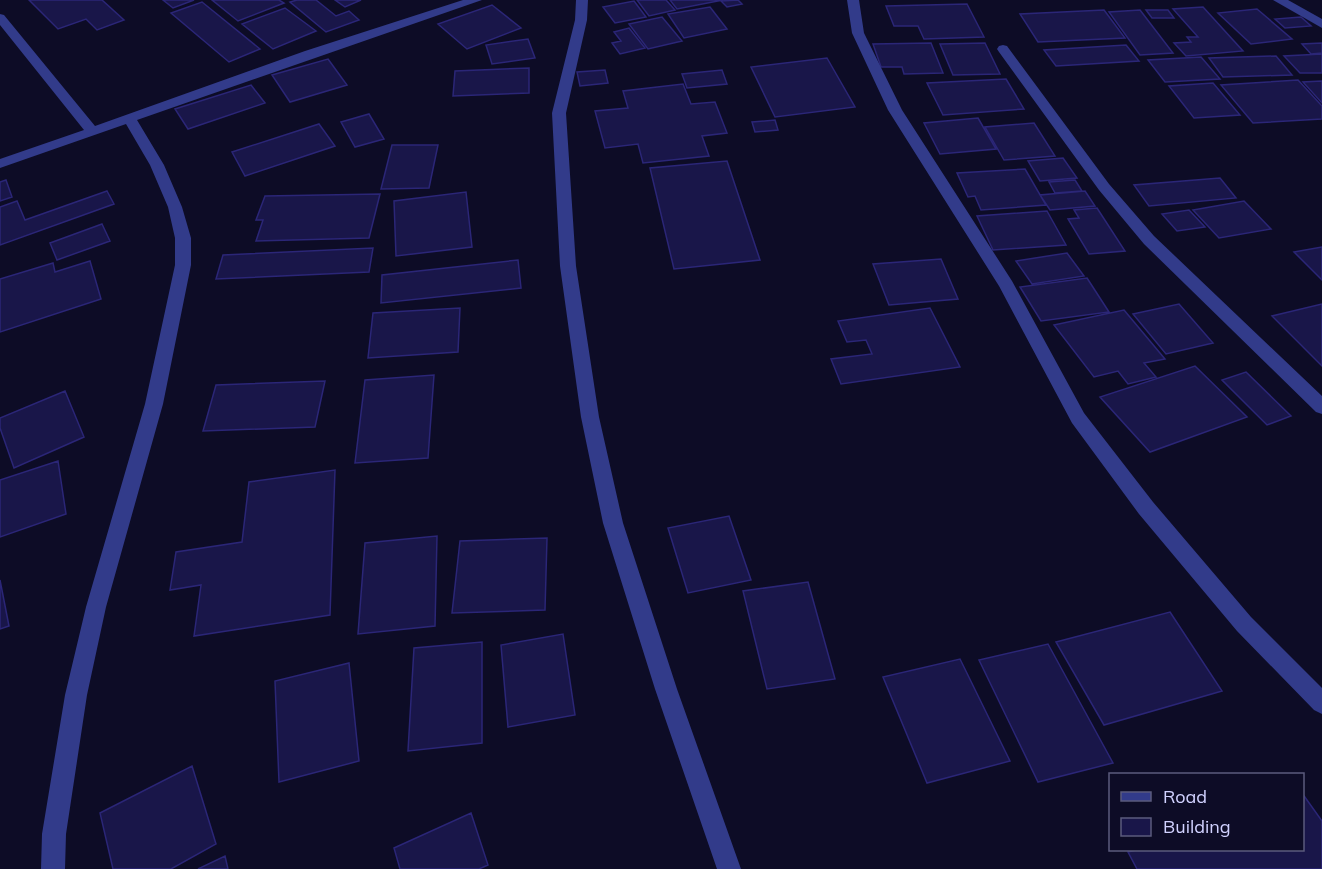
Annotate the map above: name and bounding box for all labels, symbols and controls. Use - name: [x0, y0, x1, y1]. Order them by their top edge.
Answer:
- legend: [1109, 773, 1304, 851]
- text: Road: [1163, 785, 1207, 808]
- text: Building: [1163, 815, 1231, 838]

